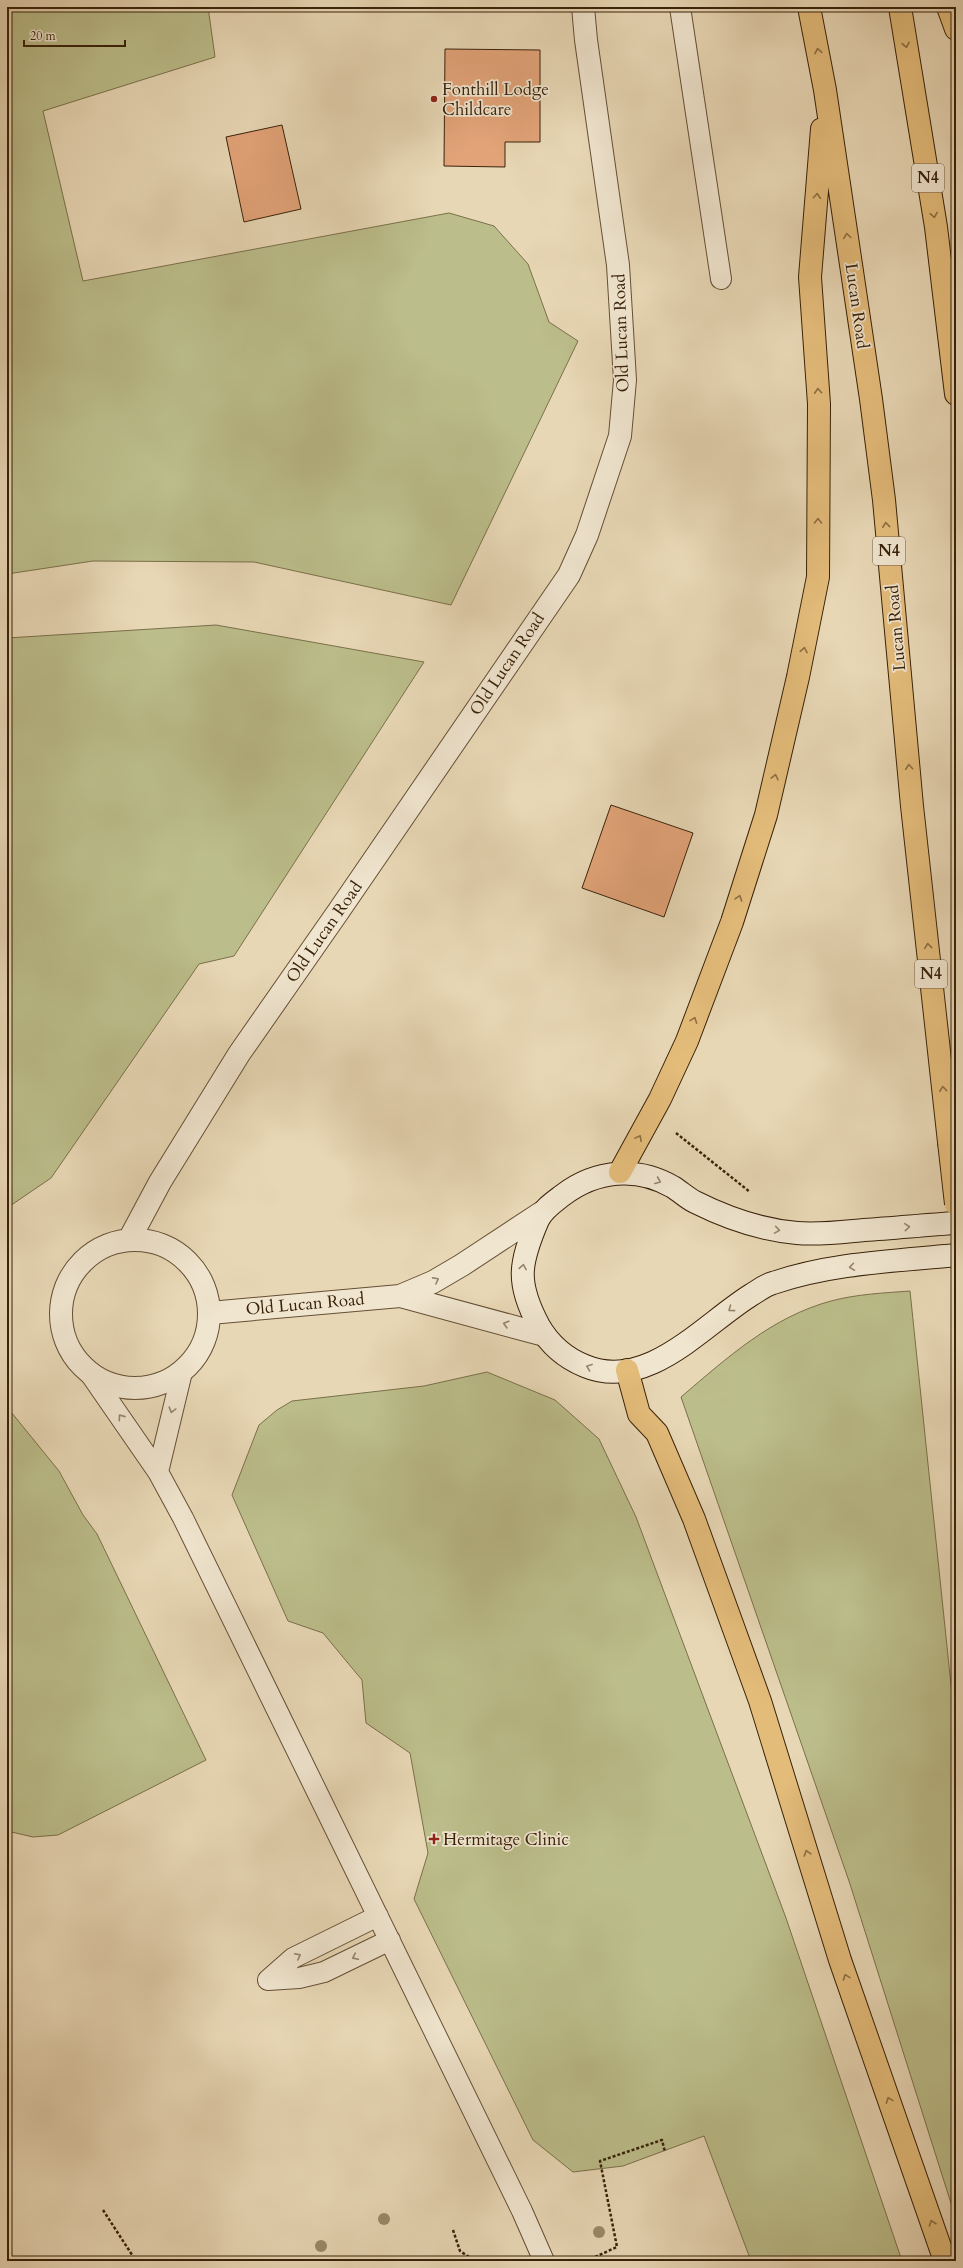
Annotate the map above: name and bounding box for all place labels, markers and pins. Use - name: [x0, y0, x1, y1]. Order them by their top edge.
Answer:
- place label: Fonthill Lodge Childcare: [442, 78, 549, 121]
- marker: Fonthill Lodge Childcare: [429, 94, 439, 104]
- place label: Hermitage Clinic: [443, 1828, 569, 1851]
- marker: Hermitage Clinic: [428, 1833, 440, 1845]

